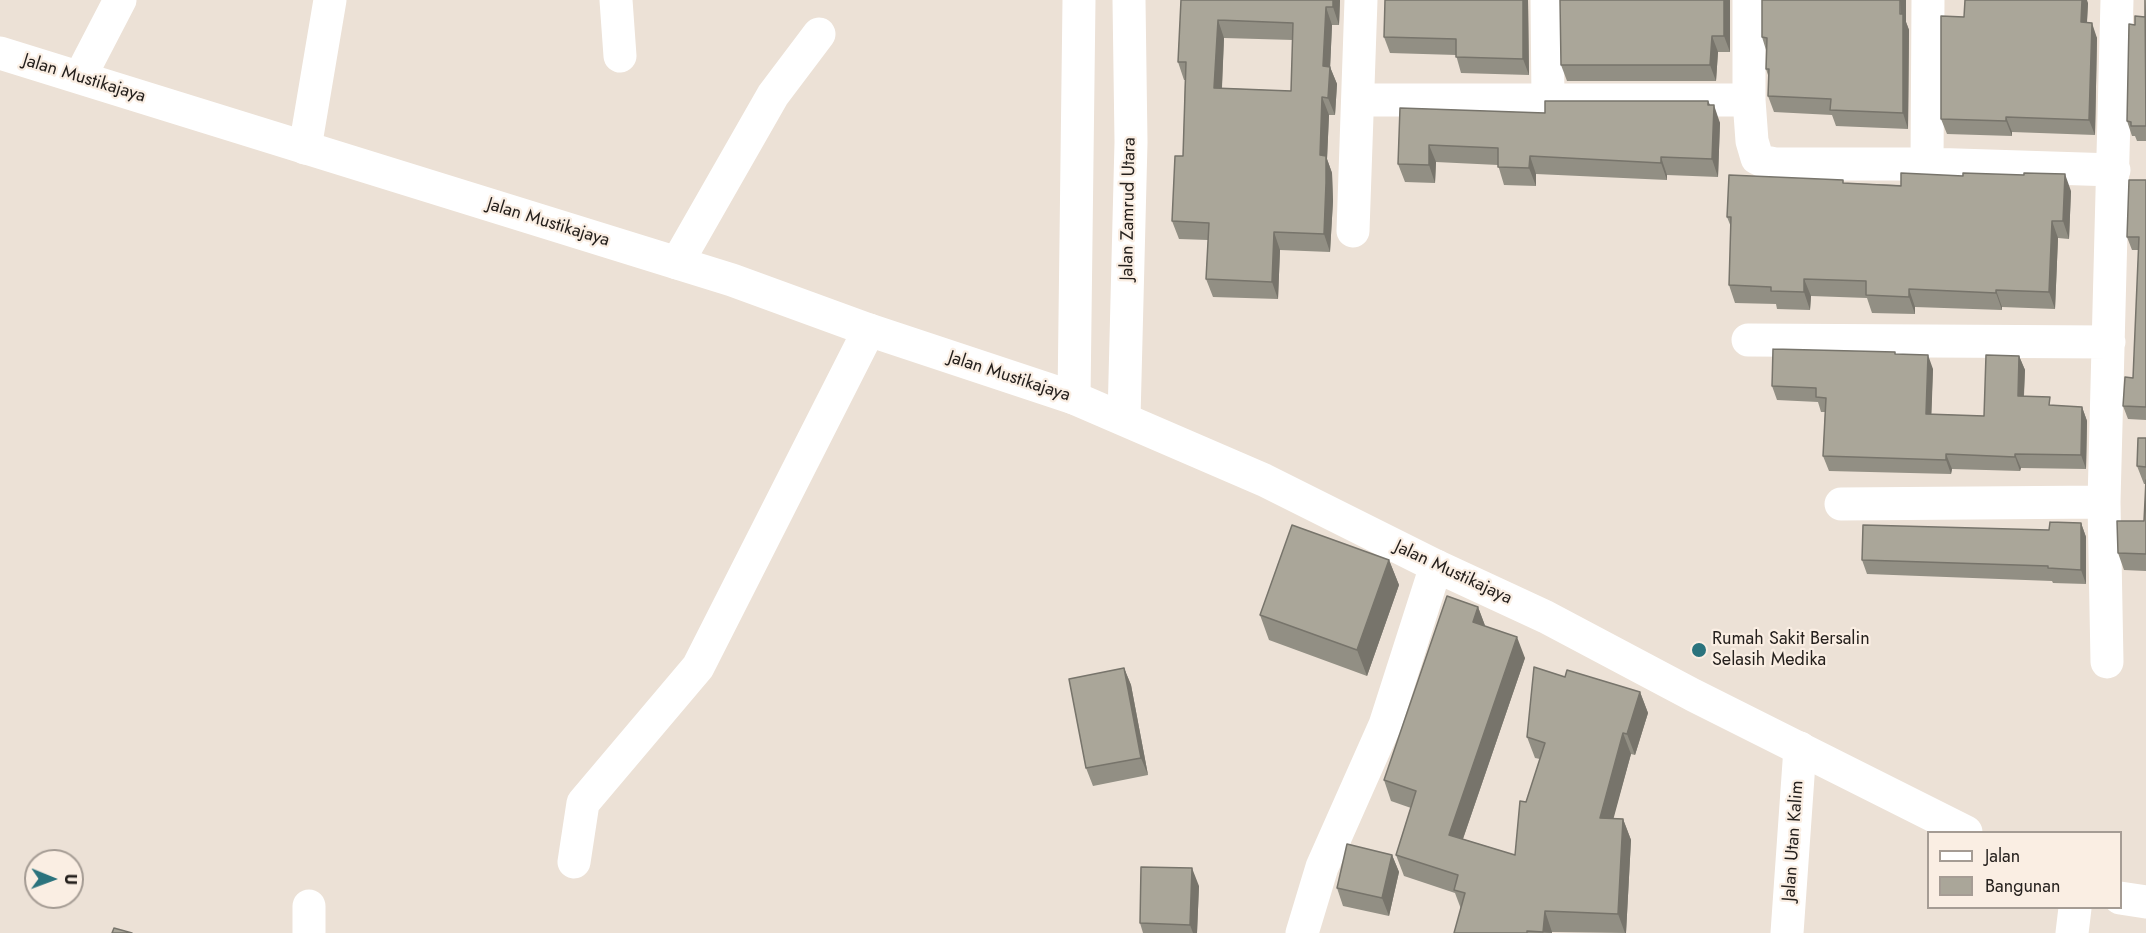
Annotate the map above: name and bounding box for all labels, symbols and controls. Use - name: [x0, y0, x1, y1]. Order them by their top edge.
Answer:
- street label: Jalan Mustikajaya: [20, 50, 148, 108]
- street label: Jalan Zamrud Utara: [1117, 137, 1141, 281]
- street label: Jalan Mustikajaya: [484, 194, 612, 252]
- street label: Jalan Mustikajaya: [945, 347, 1073, 407]
- street label: Jalan Mustikajaya: [1391, 536, 1515, 610]
- place label: Rumah Sakit Bersalin Selasih Medika: [1712, 629, 1870, 672]
- marker: Rumah Sakit Bersalin Selasih Medika: [1690, 641, 1708, 659]
- street label: Jalan Utan Kalim: [1779, 780, 1809, 902]
- legend: [1927, 831, 2122, 909]
- text: Jalan: [1985, 843, 2020, 869]
- north arrow: [24, 849, 84, 909]
- text: U: [59, 873, 82, 885]
- text: Bangunan: [1985, 873, 2060, 899]

